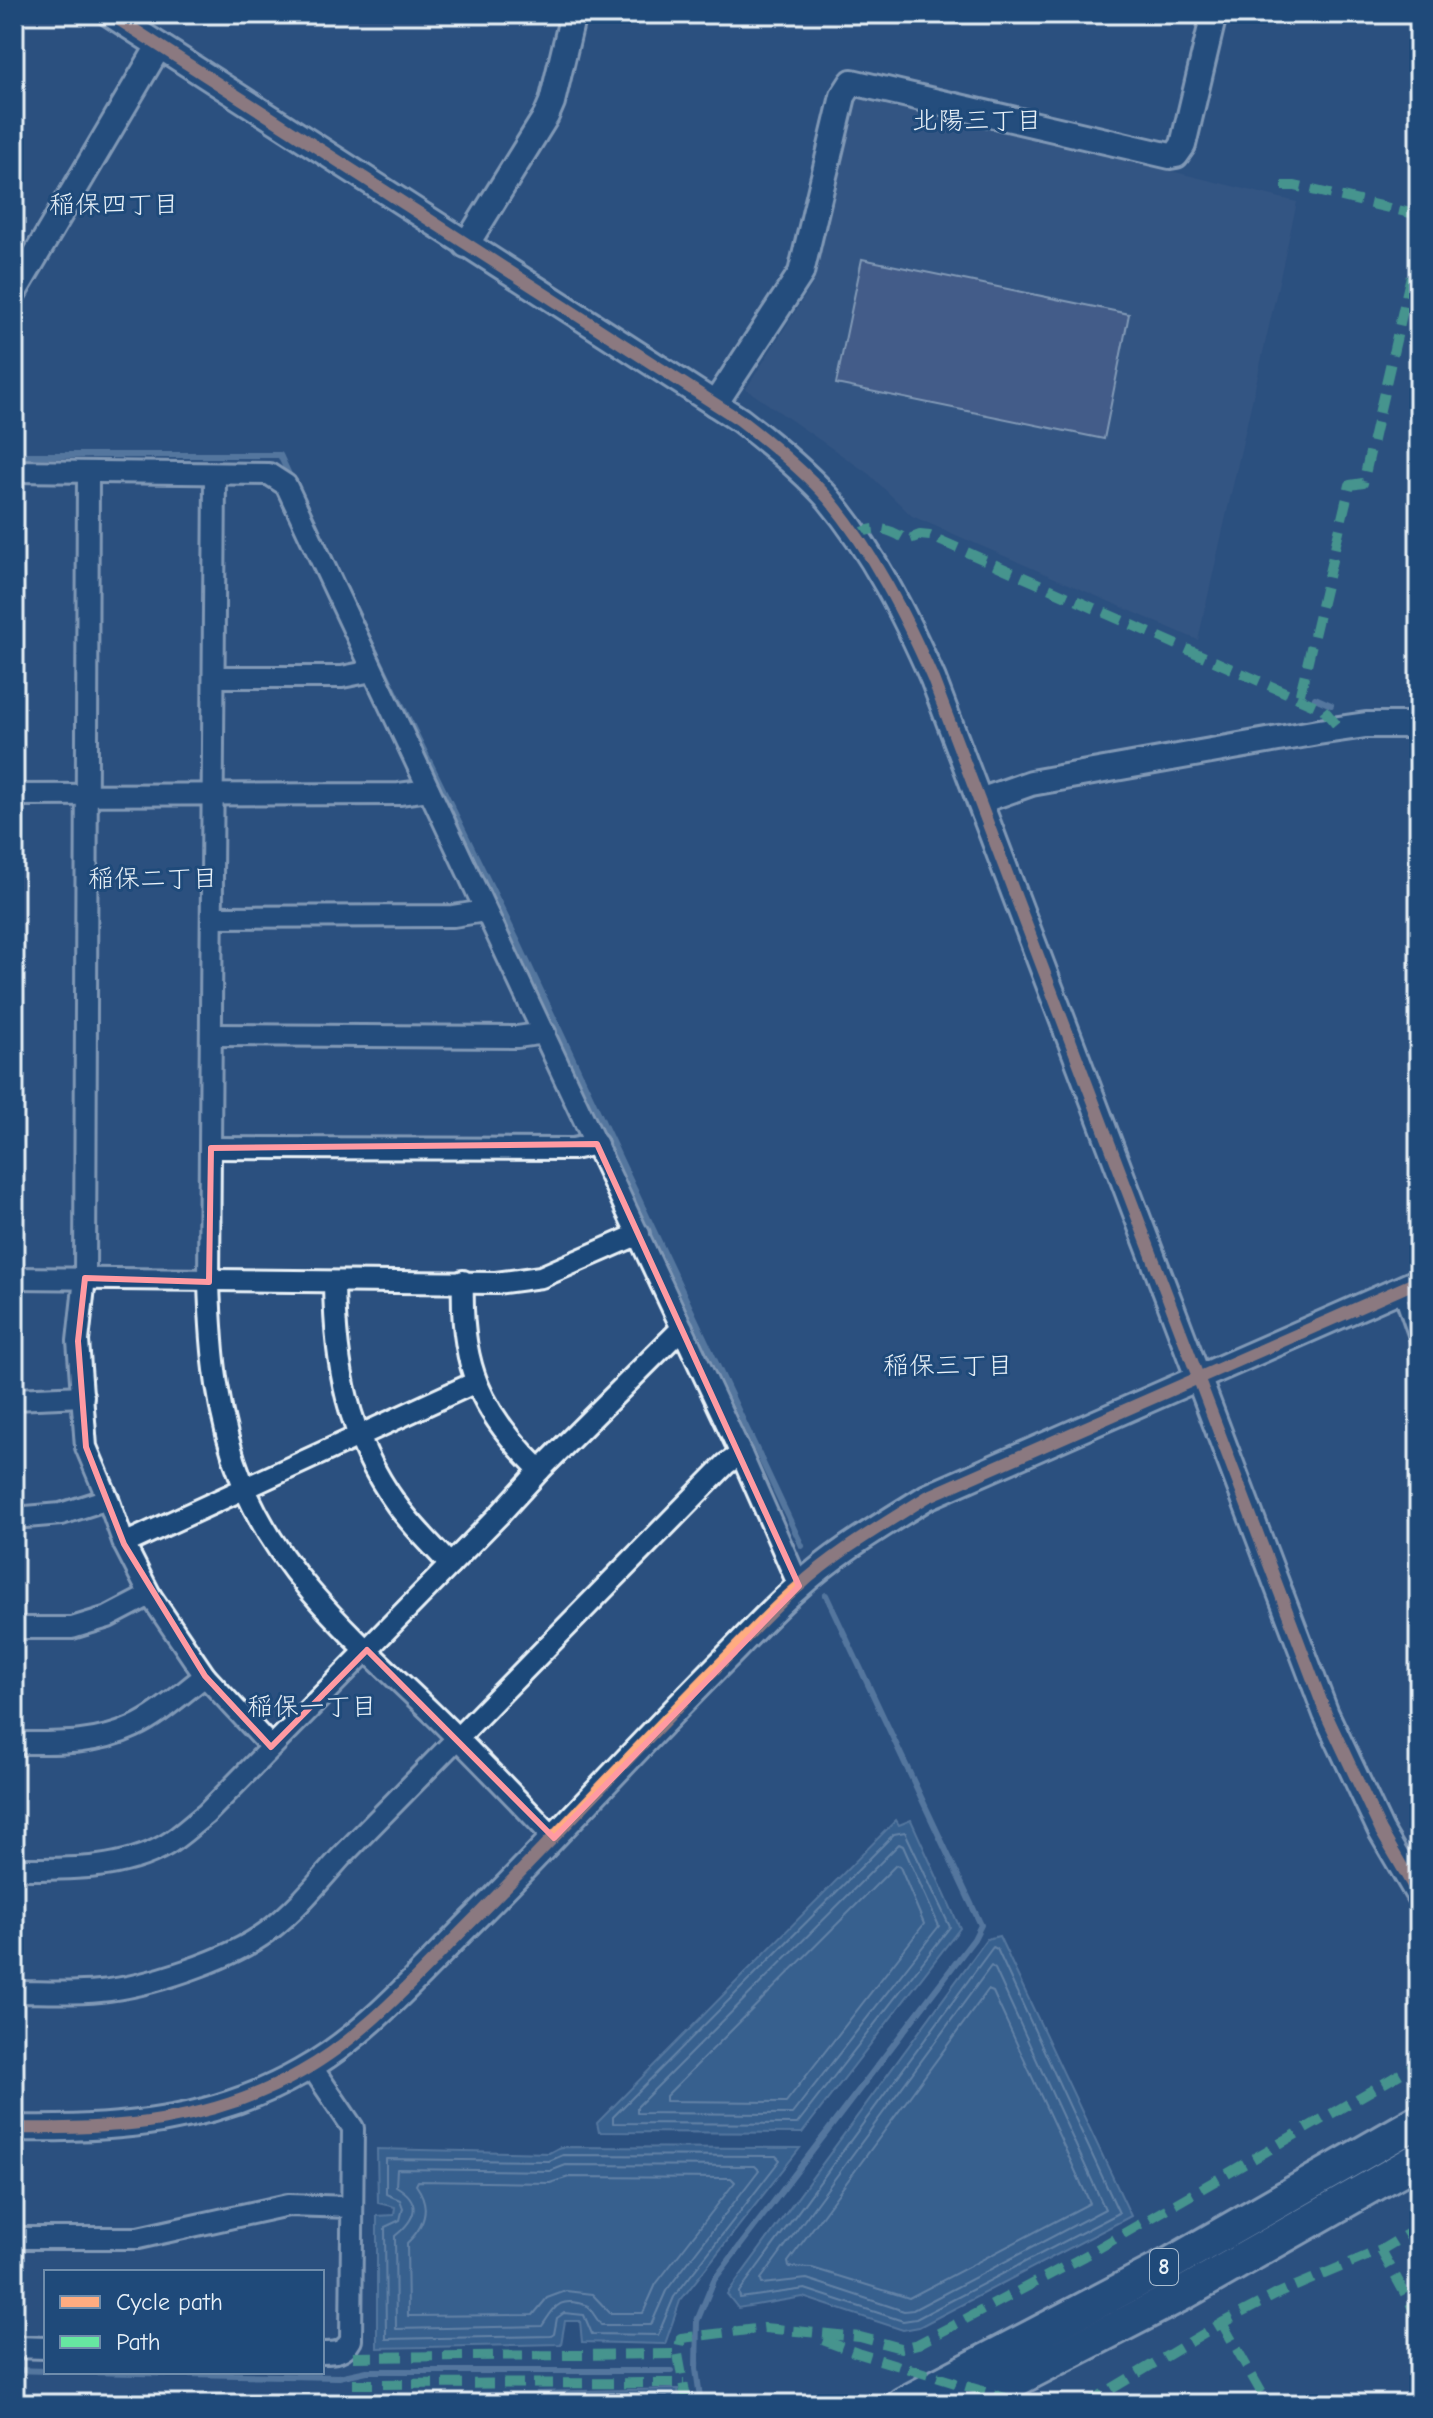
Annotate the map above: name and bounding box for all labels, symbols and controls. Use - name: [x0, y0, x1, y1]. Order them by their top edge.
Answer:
- district label: 北陽三丁目: [912, 106, 1042, 136]
- district label: 稲保四丁目: [49, 190, 179, 220]
- district label: 稲保二丁目: [88, 864, 218, 894]
- district label: 稲保三丁目: [883, 1351, 1013, 1381]
- district label: 稲保一丁目: [247, 1692, 377, 1722]
- road number: 8: [1150, 2249, 1178, 2285]
- legend: [44, 2270, 324, 2374]
- text: Cycle path: [116, 2288, 223, 2316]
- text: Path: [116, 2328, 161, 2356]

